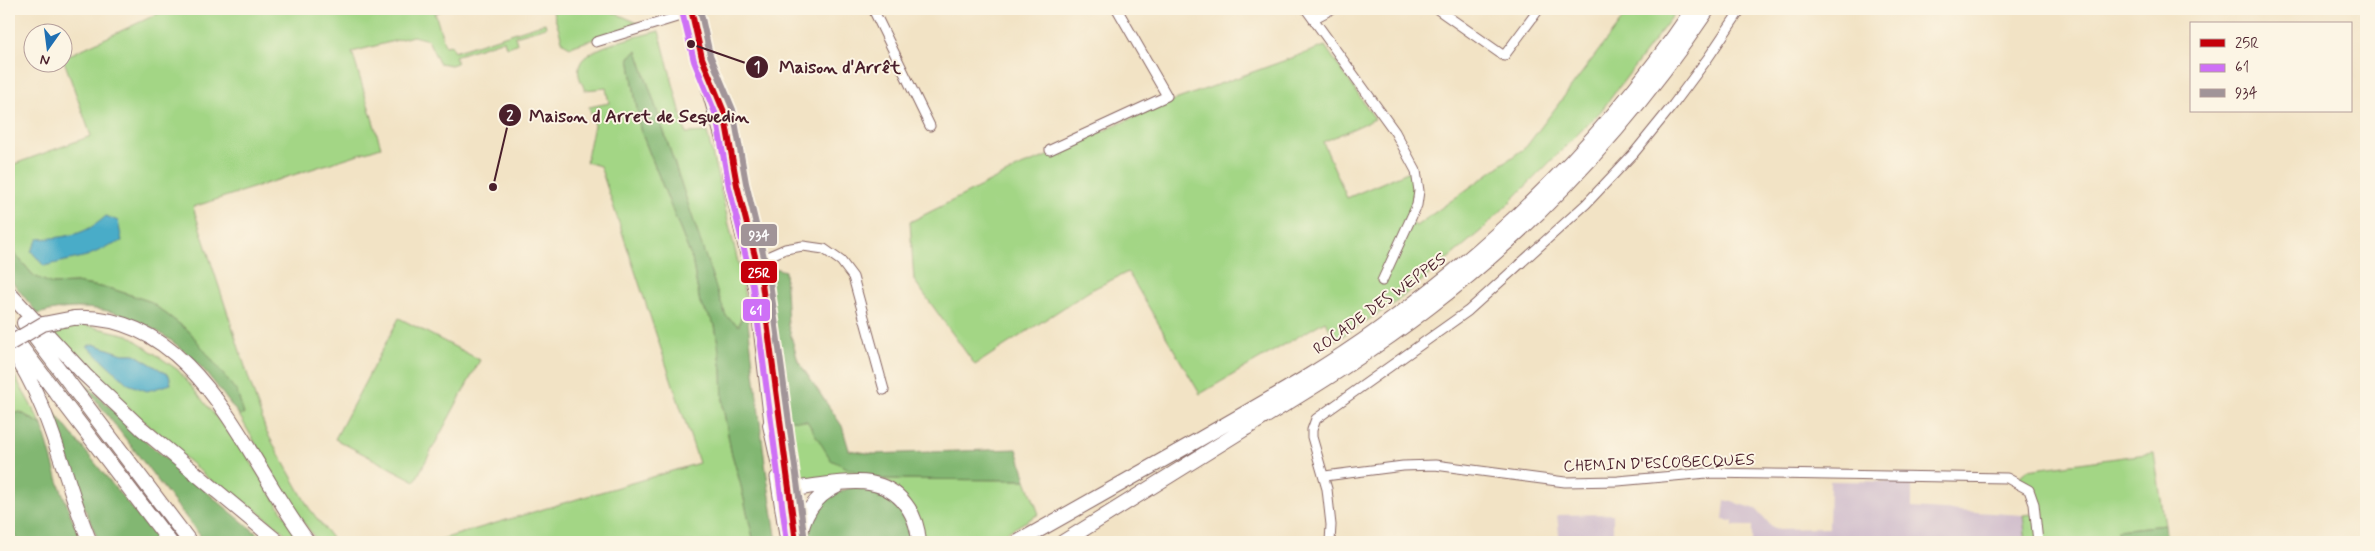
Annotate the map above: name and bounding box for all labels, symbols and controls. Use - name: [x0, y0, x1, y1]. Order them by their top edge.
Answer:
- north arrow: [22, 22, 72, 72]
- legend: [2190, 22, 2352, 112]
- text: 25R: [2235, 34, 2259, 54]
- text: N: [38, 50, 52, 70]
- callout: Maison d'Arrêt: [744, 51, 911, 84]
- text: Maison d'Arrêt: [779, 56, 901, 80]
- text: 1: [754, 58, 760, 78]
- text: 61: [2235, 58, 2249, 78]
- text: 934: [2235, 84, 2258, 104]
- callout: Maison d Arret de Sequedin: [497, 99, 755, 132]
- text: Maison d Arret de Sequedin: [529, 105, 750, 129]
- text: 2: [506, 107, 514, 127]
- line badge: 934: [740, 223, 778, 247]
- text: 934: [748, 227, 770, 245]
- street label: ROCADE DES WEPPES: [1309, 249, 1451, 360]
- line badge: 25R: [740, 260, 778, 284]
- text: 25R: [748, 264, 770, 282]
- line badge: 61: [742, 298, 771, 322]
- text: 61: [749, 302, 763, 320]
- street label: CHEMIN D'ESCOBECQUES: [1563, 450, 1755, 477]

